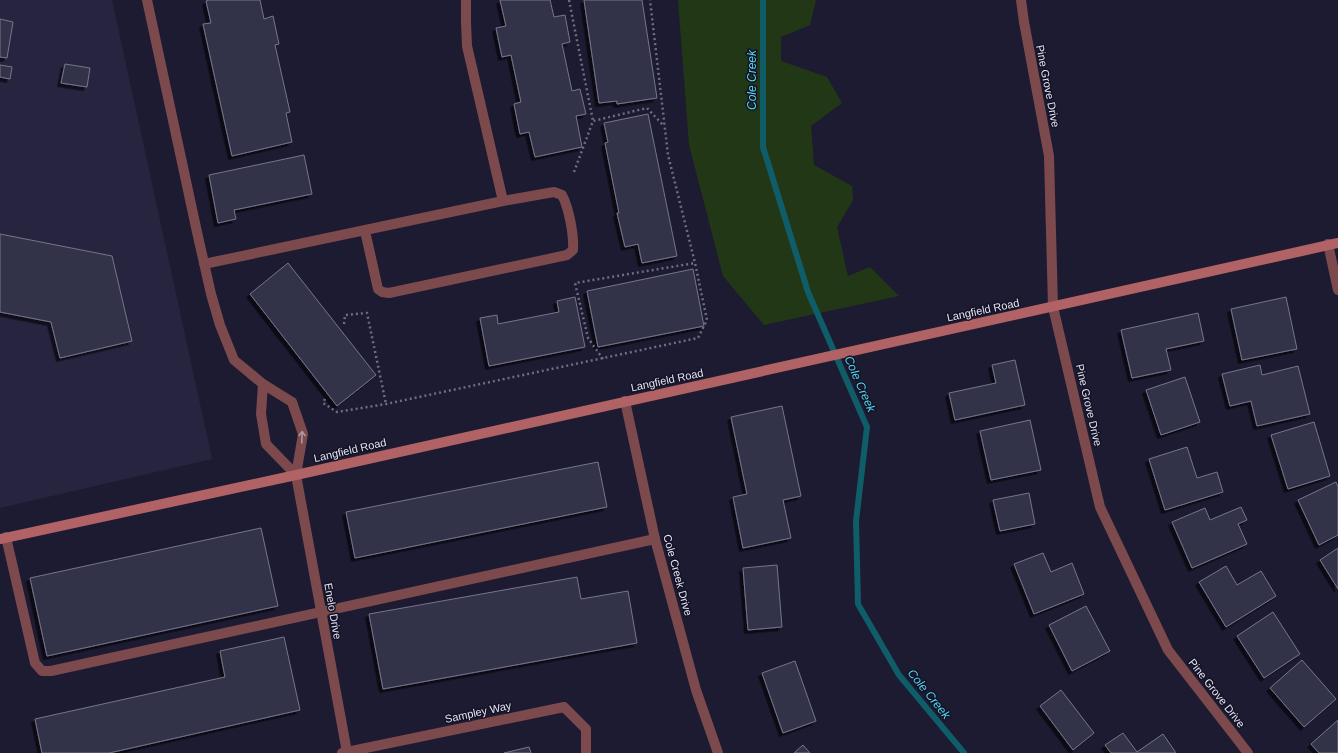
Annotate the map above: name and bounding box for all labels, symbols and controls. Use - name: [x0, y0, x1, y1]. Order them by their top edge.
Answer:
- street label: Pine Grove Drive: [1034, 44, 1062, 128]
- water label: Cole Creek: [745, 49, 759, 110]
- street label: Langfield Road: [946, 296, 1020, 324]
- water label: Cole Creek: [841, 354, 879, 415]
- street label: Pine Grove Drive: [1074, 363, 1104, 447]
- street label: Langfield Road: [630, 366, 704, 394]
- one-way arrow: [298, 431, 306, 444]
- street label: Langfield Road: [313, 436, 387, 464]
- street label: Cole Creek Drive: [661, 533, 695, 617]
- street label: Enelo Drive: [322, 582, 344, 640]
- street label: Pine Grove Drive: [1186, 656, 1248, 730]
- water label: Cole Creek: [905, 666, 954, 723]
- street label: Sampley Way: [444, 699, 513, 725]

